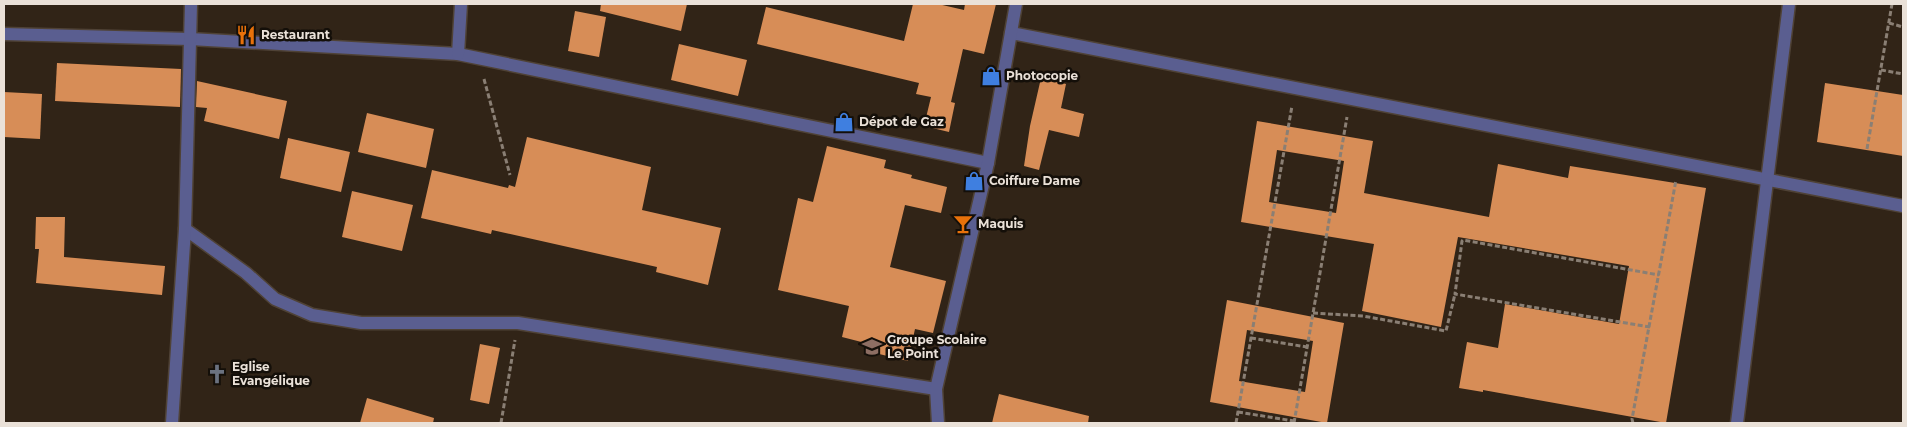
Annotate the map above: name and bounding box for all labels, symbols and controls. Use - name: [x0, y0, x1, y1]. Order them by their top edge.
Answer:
- restaurant icon: Restaurant: [235, 24, 257, 46]
- place label: Restaurant: [261, 27, 331, 42]
- shop icon: Photocopie: [980, 65, 1002, 87]
- place label: Photocopie: [1006, 68, 1079, 83]
- shop icon: Dépot de Gaz: [833, 111, 855, 133]
- place label: Dépot de Gaz: [859, 114, 944, 129]
- shop icon: Coiffure Dame: [963, 170, 985, 192]
- place label: Coiffure Dame: [989, 173, 1081, 188]
- bar icon: Maquis: [952, 213, 974, 235]
- place label: Maquis: [978, 216, 1024, 231]
- place label: Groupe Scolaire Le Point: [887, 332, 987, 361]
- school or university icon: Groupe Scolaire Le Point: [861, 336, 883, 358]
- place label: Eglise Evangélique: [232, 359, 310, 388]
- church icon: Eglise Evangélique: [206, 363, 228, 385]

